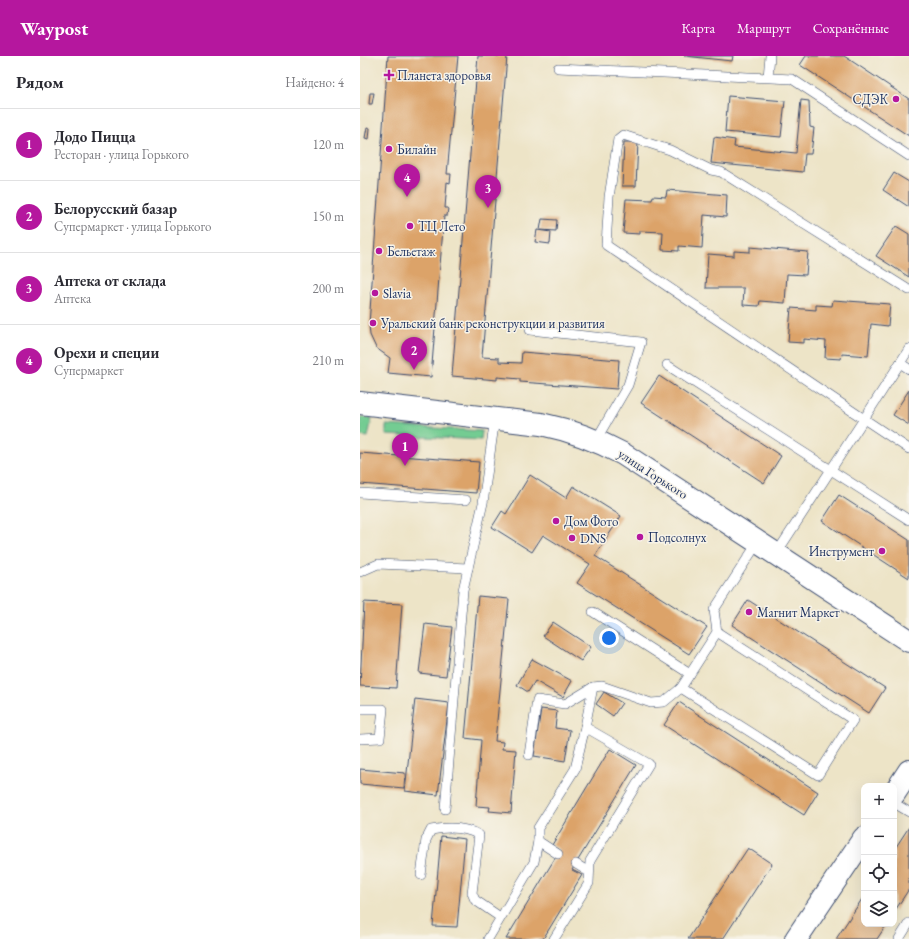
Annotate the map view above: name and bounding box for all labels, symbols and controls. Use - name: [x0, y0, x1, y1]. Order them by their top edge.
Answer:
- text: Waypost: [20, 16, 88, 41]
- text: Карта: [682, 19, 715, 37]
- text: Маршрут: [737, 19, 791, 37]
- text: Сохранённые: [813, 19, 889, 37]
- place label: Планета здоровья: [397, 67, 491, 84]
- marker: Планета здоровья: [384, 70, 394, 80]
- text: Рядом: [16, 71, 64, 93]
- text: Найдено: 4: [285, 74, 344, 91]
- place label: СДЭК: [853, 91, 888, 108]
- marker: СДЭК: [891, 94, 901, 104]
- text: Додо Пицца: [54, 127, 136, 146]
- text: 1: [26, 136, 32, 153]
- text: 120 m: [313, 136, 344, 153]
- place label: Билайн: [397, 141, 437, 158]
- marker: Билайн: [384, 144, 394, 154]
- text: Ресторан · улица Горького: [54, 146, 189, 163]
- pin: 4: [394, 164, 420, 197]
- pin: 3: [475, 175, 501, 208]
- text: Белорусский базар: [54, 199, 177, 218]
- text: 2: [26, 208, 32, 225]
- text: 150 m: [313, 208, 344, 225]
- text: Супермаркет · улица Горького: [54, 218, 212, 235]
- place label: ТЦ Лето: [418, 218, 466, 235]
- marker: ТЦ Лето: [405, 221, 415, 231]
- place label: Бельетаж: [387, 243, 436, 260]
- marker: Бельетаж: [374, 246, 384, 256]
- text: Аптека от склада: [54, 271, 166, 290]
- text: 3: [26, 280, 32, 297]
- text: 200 m: [313, 280, 344, 297]
- place label: Slavia: [383, 285, 412, 302]
- marker: Slavia: [370, 288, 380, 298]
- text: Аптека: [54, 290, 91, 307]
- place label: Уральский банк реконструкции и развития: [380, 315, 605, 332]
- marker: Уральский банк реконструкции и развития: [368, 318, 378, 328]
- pin: 2: [401, 337, 427, 370]
- text: Орехи и специи: [54, 343, 159, 362]
- text: 4: [26, 352, 32, 369]
- text: 210 m: [313, 352, 344, 369]
- text: Супермаркет: [54, 362, 124, 379]
- pin: 1: [392, 433, 418, 466]
- street label: улица Горького: [615, 445, 691, 503]
- place label: Дом Фото: [564, 513, 618, 530]
- marker: Дом Фото: [551, 516, 561, 526]
- place label: Подсолнух: [648, 529, 707, 546]
- place label: DNS: [580, 530, 606, 547]
- marker: Подсолнух: [635, 532, 645, 542]
- marker: DNS: [567, 533, 577, 543]
- place label: Инструмент: [809, 543, 875, 560]
- marker: Инструмент: [877, 546, 887, 556]
- place label: Магнит Маркет: [757, 604, 840, 621]
- marker: Магнит Маркет: [744, 607, 754, 617]
- your location: [599, 628, 619, 648]
- map controls: [861, 783, 897, 927]
- button: +: [861, 783, 897, 819]
- button: −: [861, 819, 897, 855]
- button: locate: [861, 855, 897, 891]
- button: layers: [861, 891, 897, 927]

